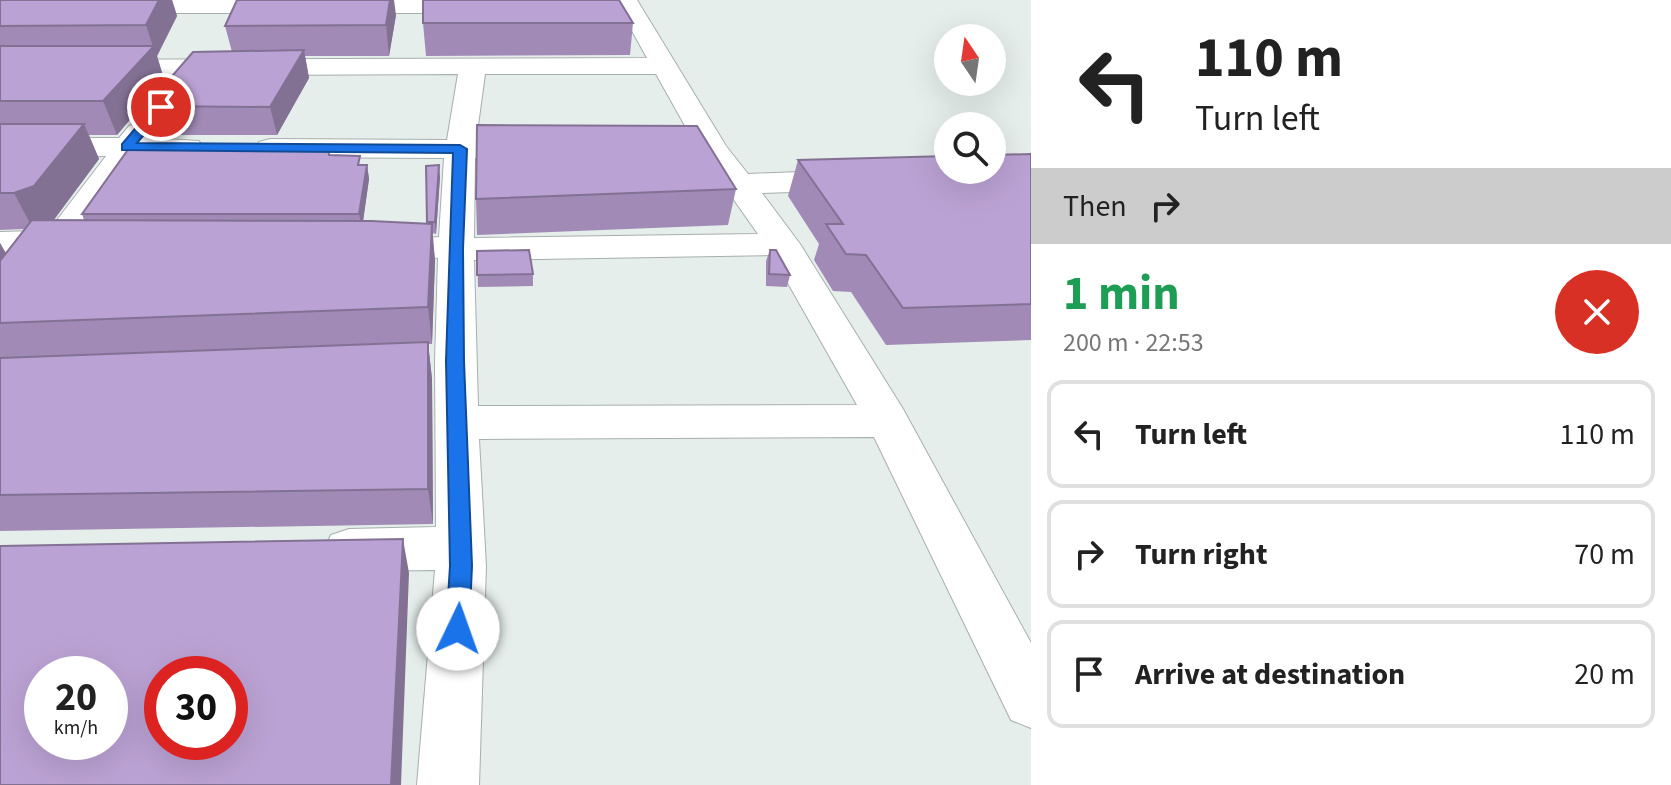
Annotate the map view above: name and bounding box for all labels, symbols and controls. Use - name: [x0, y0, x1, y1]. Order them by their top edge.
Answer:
- text: 110 m: [1195, 19, 1343, 98]
- north arrow: [934, 24, 1006, 96]
- map controls: [934, 24, 1006, 184]
- icon: left: [1063, 32, 1167, 136]
- pin: [127, 73, 195, 141]
- icon: arrive: [139, 85, 183, 129]
- text: Turn left: [1195, 93, 1320, 144]
- button: search: [934, 112, 1006, 184]
- icon: right: [1143, 184, 1187, 228]
- text: Then: [1063, 185, 1127, 228]
- text: 1 min: [1063, 260, 1180, 328]
- button: close: [1555, 270, 1639, 354]
- text: 200 m · 22:53: [1063, 324, 1204, 361]
- icon: left: [1067, 412, 1111, 456]
- text: Turn left: [1135, 413, 1247, 456]
- text: 110 m: [1559, 413, 1635, 456]
- icon: right: [1067, 532, 1111, 576]
- text: Turn right: [1135, 533, 1267, 576]
- text: 70 m: [1574, 533, 1635, 576]
- position arrow: [416, 587, 500, 671]
- icon: arrive: [1067, 652, 1111, 696]
- text: Arrive at destination: [1135, 653, 1405, 696]
- text: 20 m: [1574, 653, 1635, 696]
- speed limit sign: 30: [144, 656, 248, 760]
- text: 20: [55, 669, 97, 726]
- text: km/h: [54, 714, 98, 742]

